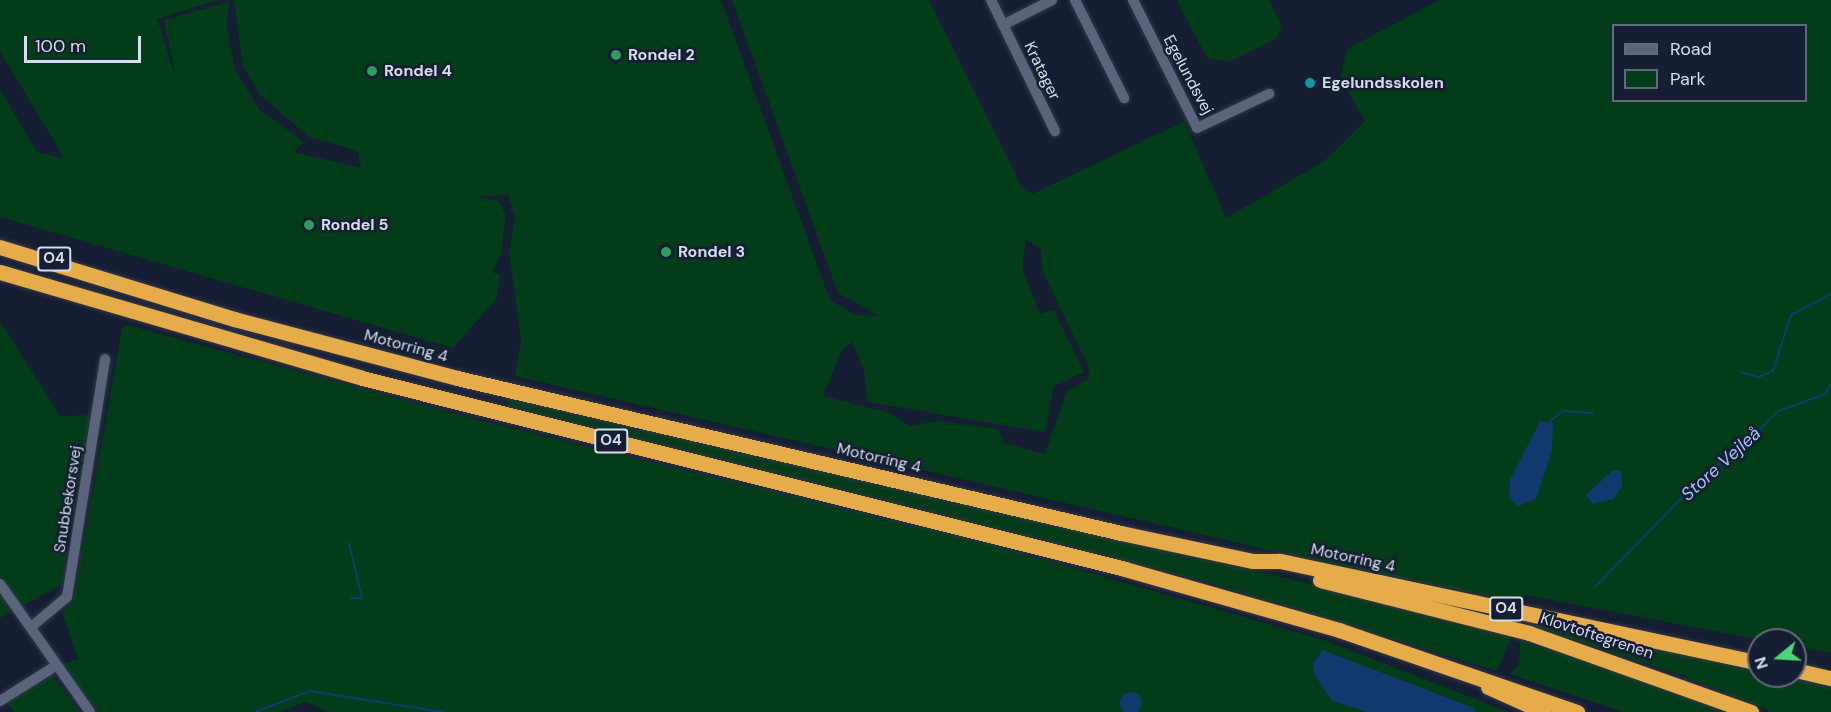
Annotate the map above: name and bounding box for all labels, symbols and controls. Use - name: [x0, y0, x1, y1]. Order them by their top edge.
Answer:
- scale bar: [27, 24, 144, 62]
- legend: [1612, 24, 1807, 102]
- street label: Egelundsvej: [1159, 32, 1217, 118]
- text: 100 m: [35, 34, 86, 58]
- text: Road: [1670, 37, 1712, 61]
- street label: Kratager: [1020, 39, 1064, 103]
- place label: Rondel 2: [628, 45, 695, 65]
- marker: Rondel 2: [609, 48, 623, 62]
- place label: Rondel 4: [384, 61, 452, 81]
- marker: Rondel 4: [365, 64, 379, 78]
- text: Park: [1670, 67, 1706, 91]
- place label: Egelundsskolen: [1322, 73, 1444, 93]
- marker: Egelundsskolen: [1303, 76, 1317, 90]
- place label: Rondel 5: [321, 215, 388, 235]
- marker: Rondel 5: [302, 218, 316, 232]
- place label: Rondel 3: [678, 242, 745, 262]
- marker: Rondel 3: [659, 245, 673, 259]
- road number: O4: [36, 247, 72, 271]
- street label: Motorring 4: [362, 326, 450, 366]
- water label: Store Vejleå: [1677, 423, 1765, 505]
- road number: O4: [593, 429, 629, 453]
- street label: Motorring 4: [835, 439, 923, 477]
- street label: Snubbekorsvej: [50, 444, 86, 554]
- street label: Motorring 4: [1309, 540, 1397, 576]
- road number: O4: [1488, 597, 1524, 621]
- street label: Klovtoftegrenen: [1538, 609, 1656, 663]
- north arrow: [1747, 628, 1807, 688]
- text: N: [1750, 654, 1773, 672]

